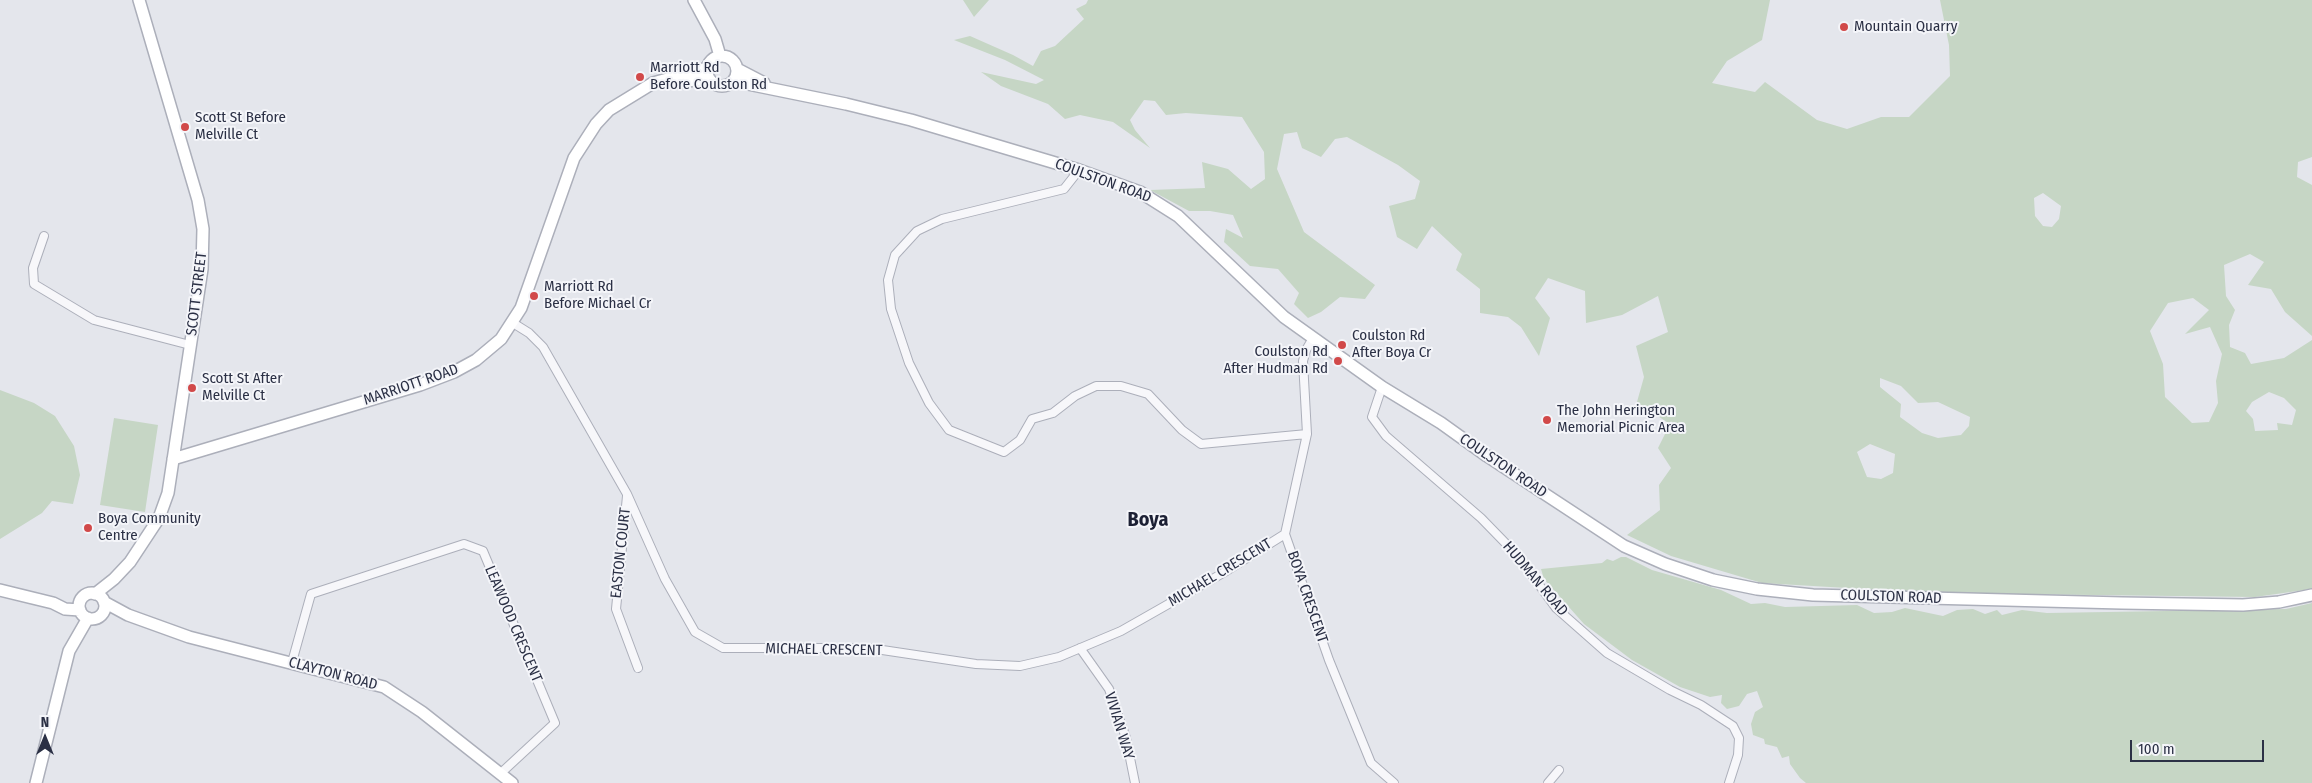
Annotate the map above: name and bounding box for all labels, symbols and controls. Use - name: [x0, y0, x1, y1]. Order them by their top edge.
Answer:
- place label: Mountain Quarry: [1854, 18, 1957, 36]
- marker: Mountain Quarry: [1838, 21, 1850, 33]
- place label: Marriott Rd Before Coulston Rd: [650, 59, 767, 94]
- marker: Marriott Rd Before Coulston Rd: [634, 71, 646, 83]
- place label: Scott St Before Melville Ct: [195, 109, 286, 144]
- marker: Scott St Before Melville Ct: [179, 121, 191, 133]
- street label: COULSTON ROAD: [1052, 155, 1154, 207]
- street label: SCOTT STREET: [183, 251, 211, 337]
- place label: Marriott Rd Before Michael Cr: [544, 278, 651, 313]
- marker: Marriott Rd Before Michael Cr: [528, 290, 540, 302]
- place label: Coulston Rd After Boya Cr: [1352, 327, 1431, 362]
- marker: Coulston Rd After Boya Cr: [1336, 339, 1348, 351]
- place label: Coulston Rd After Hudman Rd: [1223, 343, 1328, 378]
- marker: Coulston Rd After Hudman Rd: [1332, 355, 1344, 367]
- street label: MARRIOTT ROAD: [361, 360, 461, 410]
- place label: Scott St After Melville Ct: [202, 370, 282, 405]
- marker: Scott St After Melville Ct: [186, 382, 198, 394]
- place label: The John Herington Memorial Picnic Area: [1557, 402, 1685, 437]
- marker: The John Herington Memorial Picnic Area: [1541, 414, 1553, 426]
- street label: COULSTON ROAD: [1456, 430, 1550, 502]
- street label: EASTON COURT: [607, 507, 635, 599]
- district label: Boya: [1128, 508, 1168, 532]
- place label: Boya Community Centre: [98, 510, 201, 545]
- marker: Boya Community Centre: [82, 522, 94, 534]
- street label: MICHAEL CRESCENT: [1165, 535, 1275, 611]
- street label: HUDMAN ROAD: [1499, 538, 1571, 620]
- street label: BOYA CRESCENT: [1283, 549, 1331, 645]
- street label: LEAWOOD CRESCENT: [480, 563, 546, 685]
- street label: COULSTON ROAD: [1840, 586, 1942, 608]
- street label: MICHAEL CRESCENT: [765, 640, 883, 660]
- street label: CLAYTON ROAD: [287, 653, 379, 695]
- street label: VIVIAN WAY: [1100, 690, 1138, 762]
- north arrow: [20, 713, 70, 763]
- text: N: [41, 714, 49, 731]
- scale bar: [2132, 730, 2266, 762]
- text: 100 m: [2138, 740, 2175, 758]

